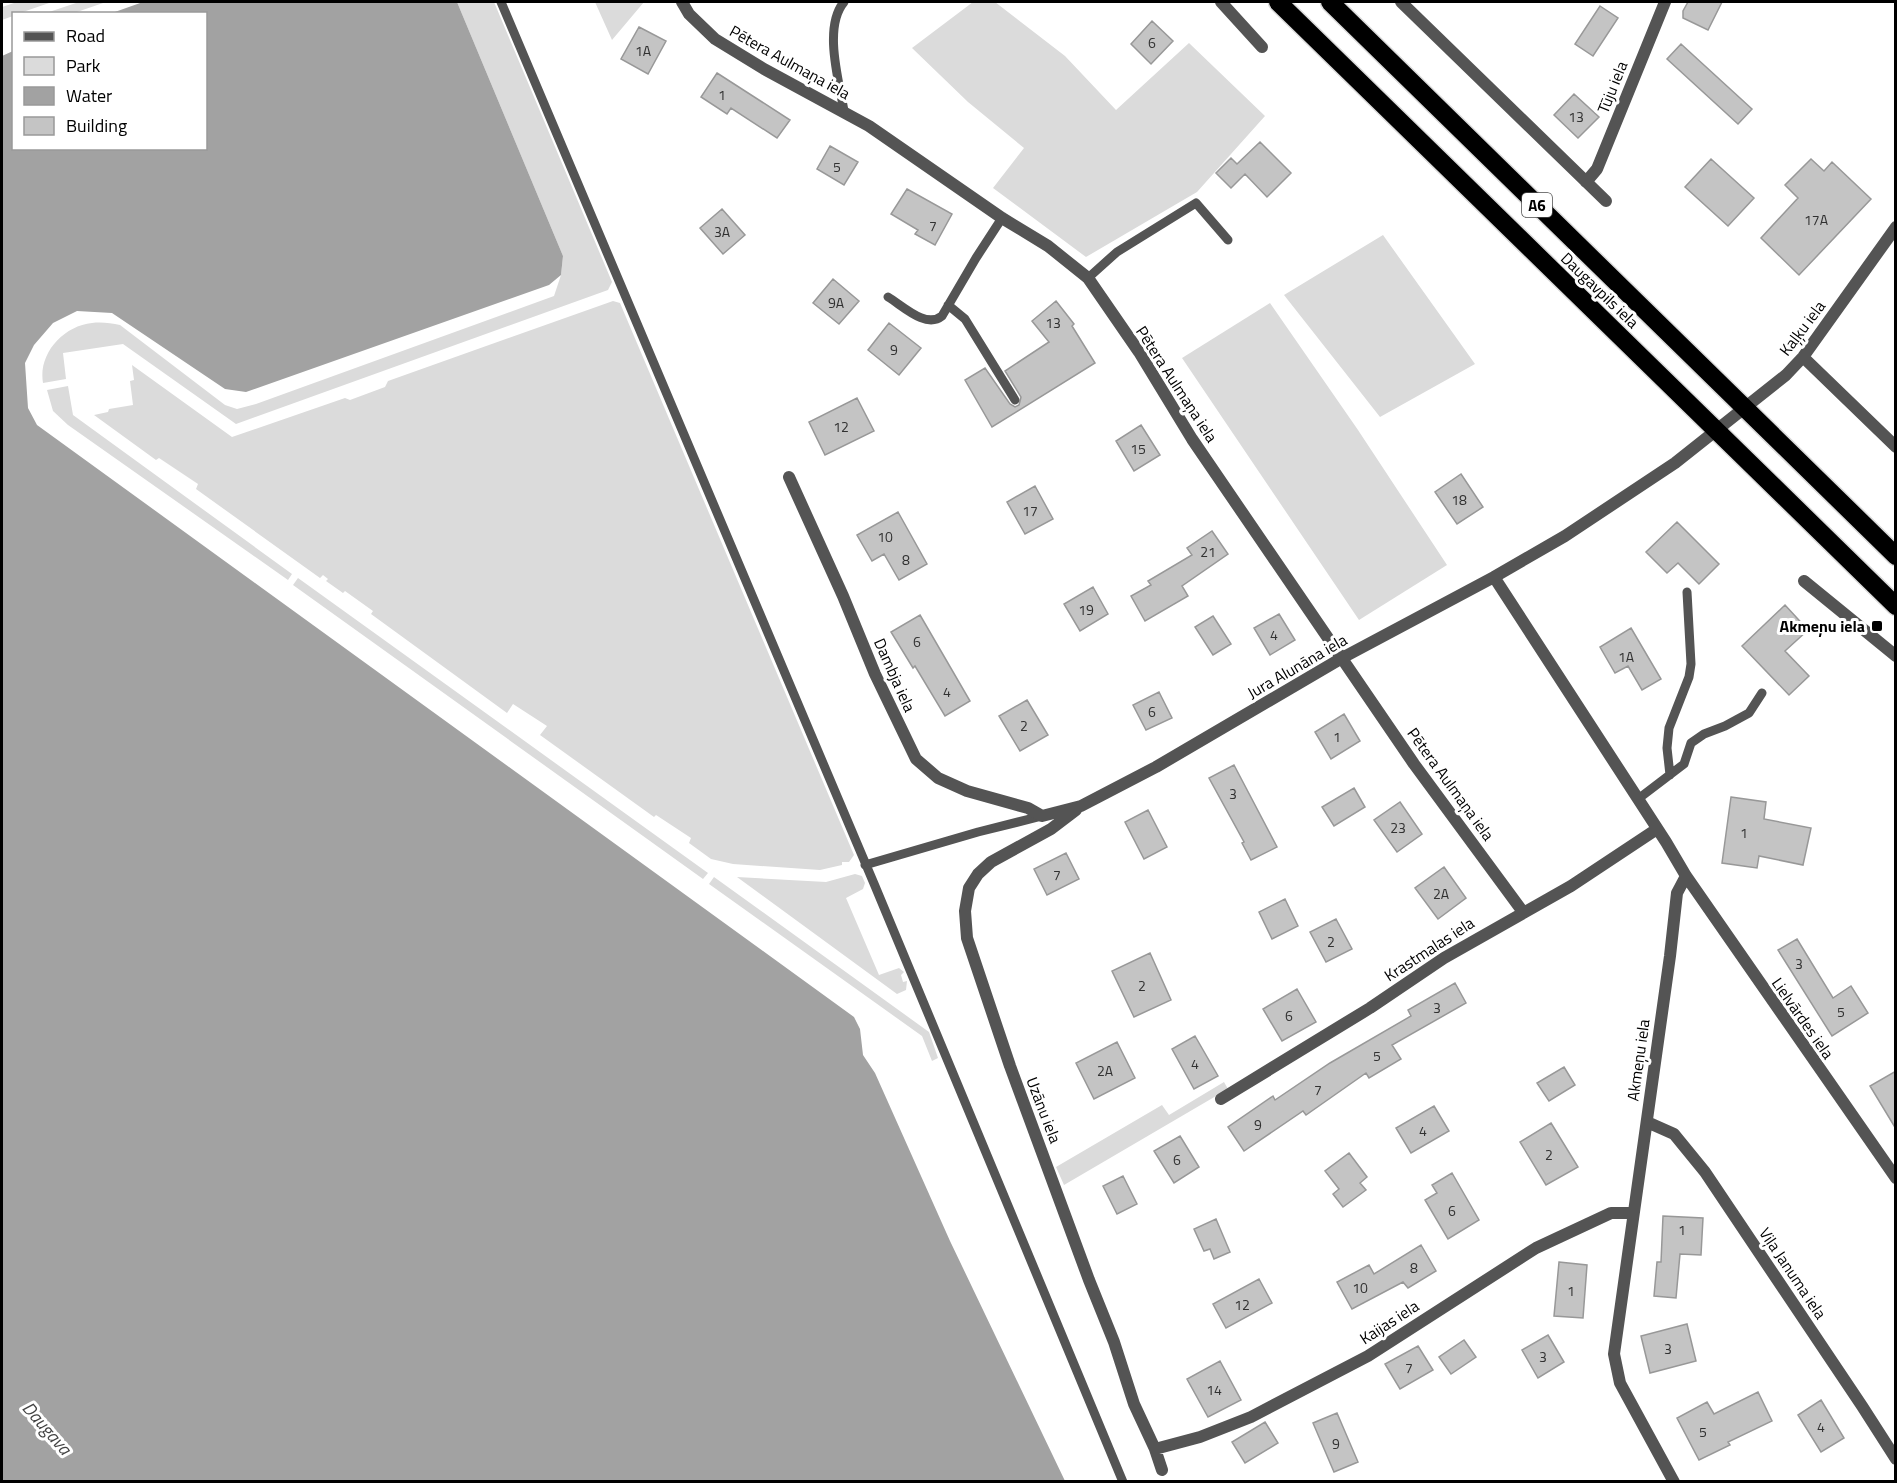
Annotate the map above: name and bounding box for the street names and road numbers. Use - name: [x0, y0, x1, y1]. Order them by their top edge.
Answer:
- street label: Pētera Aulmaņa iela: [725, 19, 855, 105]
- street label: Tūju iela: [1591, 57, 1633, 117]
- road number: A6: [1522, 193, 1552, 217]
- street label: Daugavpils iela: [1555, 246, 1645, 334]
- street label: Kaļķu iela: [1773, 295, 1831, 361]
- street label: Pētera Aulmaņa iela: [1130, 321, 1224, 447]
- street label: Jura Alunāna iela: [1243, 628, 1351, 704]
- street label: Dambja iela: [868, 634, 922, 716]
- street label: Pētera Aulmaņa iela: [1402, 722, 1500, 846]
- street label: Krastmalas iela: [1379, 911, 1479, 987]
- street label: Lielvārdes iela: [1766, 972, 1840, 1064]
- street label: Akmeņu iela: [1620, 1017, 1656, 1103]
- street label: Uzānu iela: [1020, 1073, 1068, 1147]
- street label: Viļa Januma iela: [1753, 1222, 1833, 1324]
- street label: Kaijas iela: [1355, 1294, 1423, 1350]

